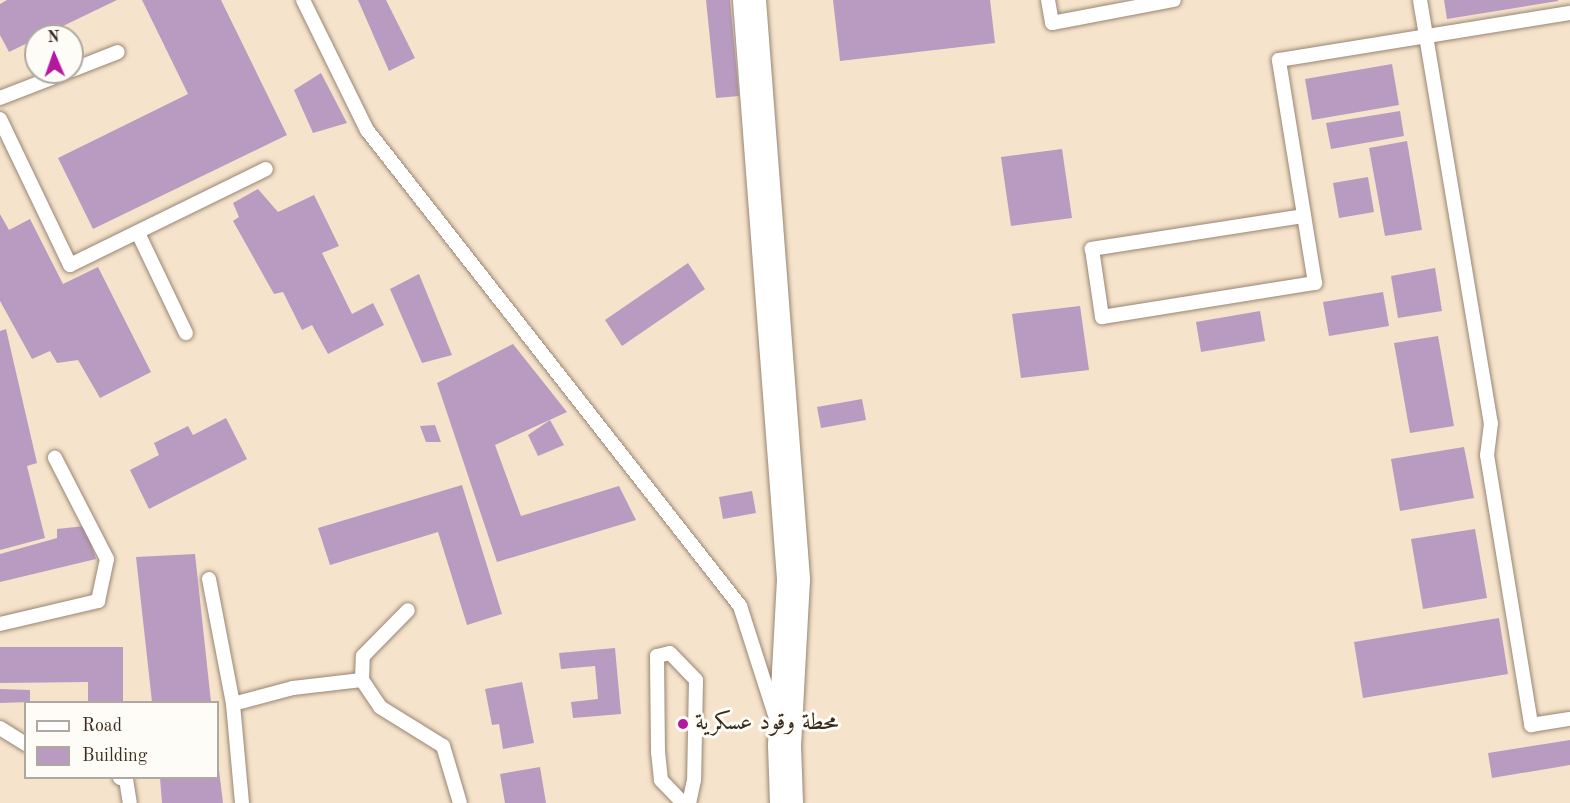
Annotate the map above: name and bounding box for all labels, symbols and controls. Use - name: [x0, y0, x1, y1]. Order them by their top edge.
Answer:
- north arrow: [24, 24, 84, 84]
- text: N: [47, 30, 60, 46]
- legend: [24, 701, 219, 779]
- place label: محطة وقود عسكرية: [695, 710, 839, 738]
- text: Road: [82, 717, 122, 735]
- marker: محطة وقود عسكرية: [676, 717, 690, 731]
- text: Building: [82, 747, 147, 765]

